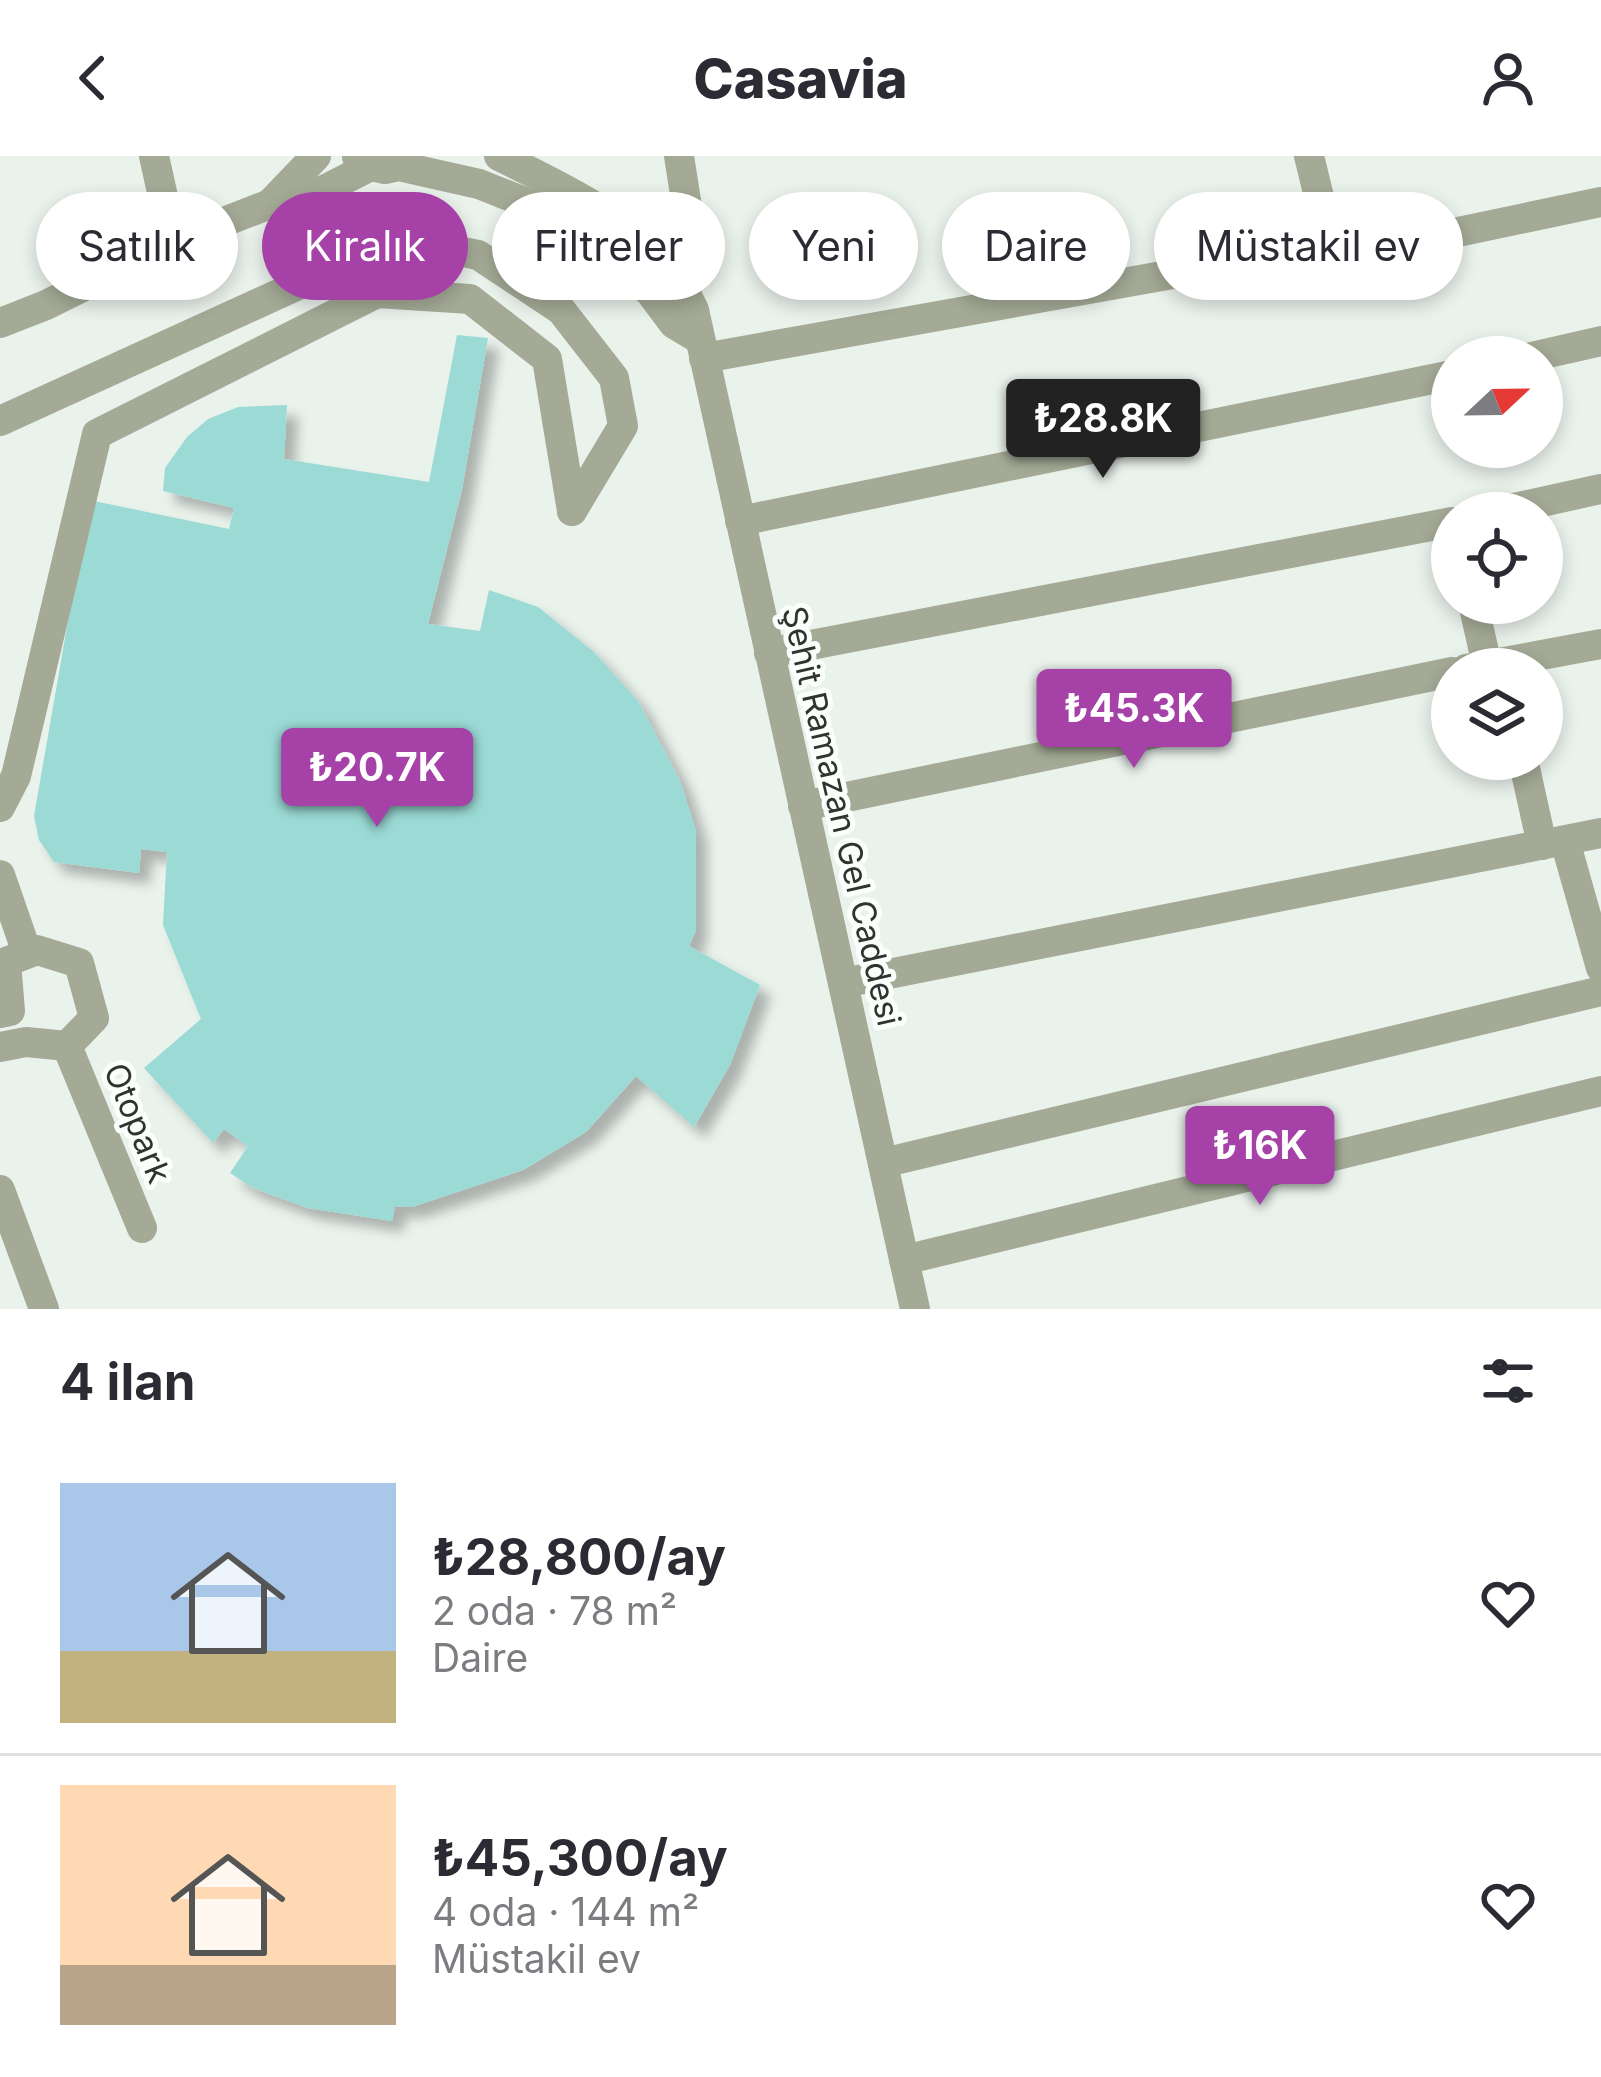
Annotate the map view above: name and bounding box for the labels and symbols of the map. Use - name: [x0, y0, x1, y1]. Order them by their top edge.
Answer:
- north arrow: [1431, 336, 1563, 468]
- pin: ₺28.8K: [1005, 379, 1201, 481]
- street label: Şehit Ramazan Gel Caddesi: [774, 602, 910, 1030]
- pin: ₺45.3K: [1036, 669, 1232, 771]
- pin: ₺20.7K: [279, 728, 475, 830]
- street label: Otopark: [96, 1057, 180, 1189]
- pin: ₺16K: [1189, 1106, 1331, 1208]

